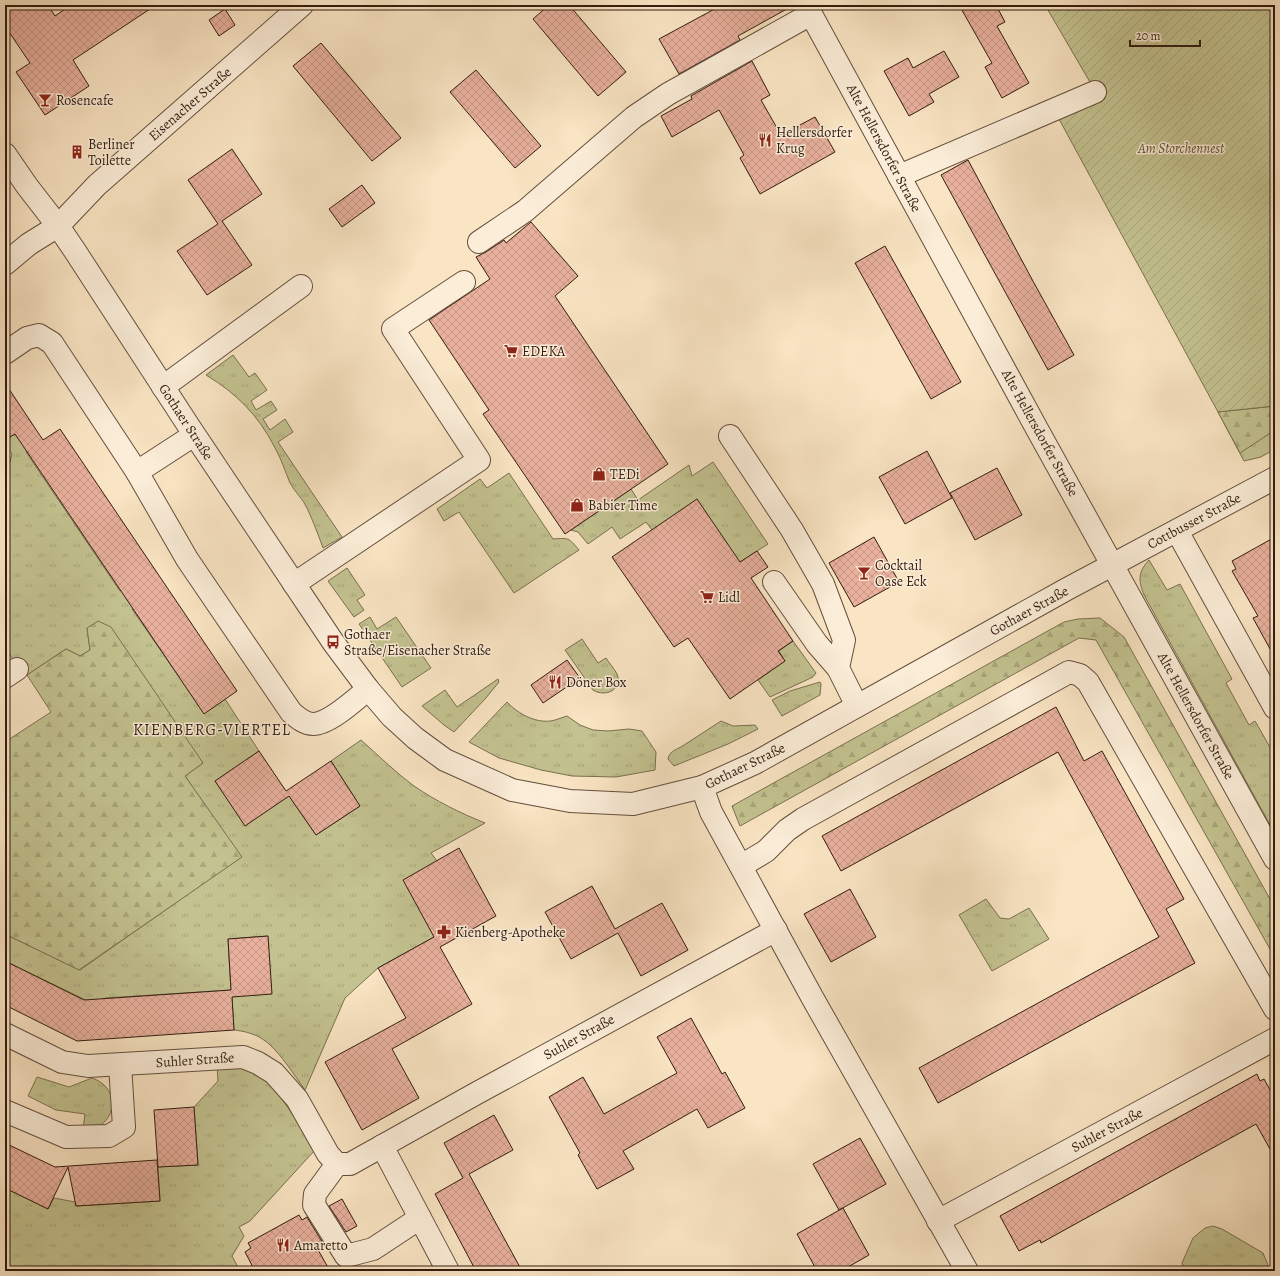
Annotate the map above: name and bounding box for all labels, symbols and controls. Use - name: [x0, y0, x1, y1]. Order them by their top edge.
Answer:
- scale bar: [1130, 22, 1200, 48]
- text: 20 m: [1136, 28, 1160, 44]
- street label: Eisenacher Straße: [144, 63, 236, 145]
- street label: Alte Hellersdorfer Straße: [842, 80, 926, 215]
- place label: Rosencafe: [56, 91, 114, 110]
- bar icon: Rosencafe: [37, 92, 53, 108]
- place label: Hellersdorfer Krug: [776, 123, 853, 158]
- restaurant icon: Hellersdorfer Krug: [757, 132, 773, 148]
- place label: Berliner Toilette: [88, 135, 135, 170]
- park label: Am Storchennest: [1137, 139, 1225, 158]
- building icon: Berliner Toilette: [69, 144, 85, 160]
- place label: EDEKA: [522, 342, 566, 361]
- supermarket icon: EDEKA: [503, 343, 519, 359]
- street label: Alte Hellersdorfer Straße: [997, 365, 1083, 500]
- street label: Gothaer Straße: [154, 380, 218, 464]
- place label: TEDi: [610, 465, 640, 484]
- shop icon: TEDi: [591, 466, 607, 482]
- street label: Cottbusser Straße: [1144, 488, 1244, 554]
- place label: Babier Time: [588, 496, 657, 515]
- shop icon: Babier Time: [569, 497, 585, 513]
- place label: Cocktail Oase Eck: [875, 556, 927, 591]
- bar icon: Cocktail Oase Eck: [856, 565, 872, 581]
- street label: Gothaer Straße: [986, 582, 1072, 640]
- place label: Lidl: [718, 588, 741, 607]
- supermarket icon: Lidl: [699, 589, 715, 605]
- place label: Gothaer Straße/Eisenacher Straße: [344, 625, 491, 660]
- bus stop icon: Gothaer Straße/Eisenacher Straße: [325, 634, 341, 650]
- street label: Alte Hellersdorfer Straße: [1153, 648, 1239, 783]
- place label: Döner Box: [566, 673, 627, 692]
- restaurant icon: Döner Box: [547, 674, 563, 690]
- district label: KIENBERG-VIERTEL: [133, 719, 291, 741]
- street label: Gothaer Straße: [702, 738, 788, 794]
- place label: Kienberg-Apotheke: [455, 923, 566, 942]
- pharmacy icon: Kienberg-Apotheke: [436, 924, 452, 940]
- street label: Suhler Straße: [540, 1010, 618, 1064]
- street label: Suhler Straße: [155, 1048, 235, 1072]
- street label: Suhler Straße: [1068, 1103, 1146, 1157]
- place label: Amaretto: [293, 1236, 348, 1255]
- restaurant icon: Amaretto: [275, 1237, 291, 1253]

